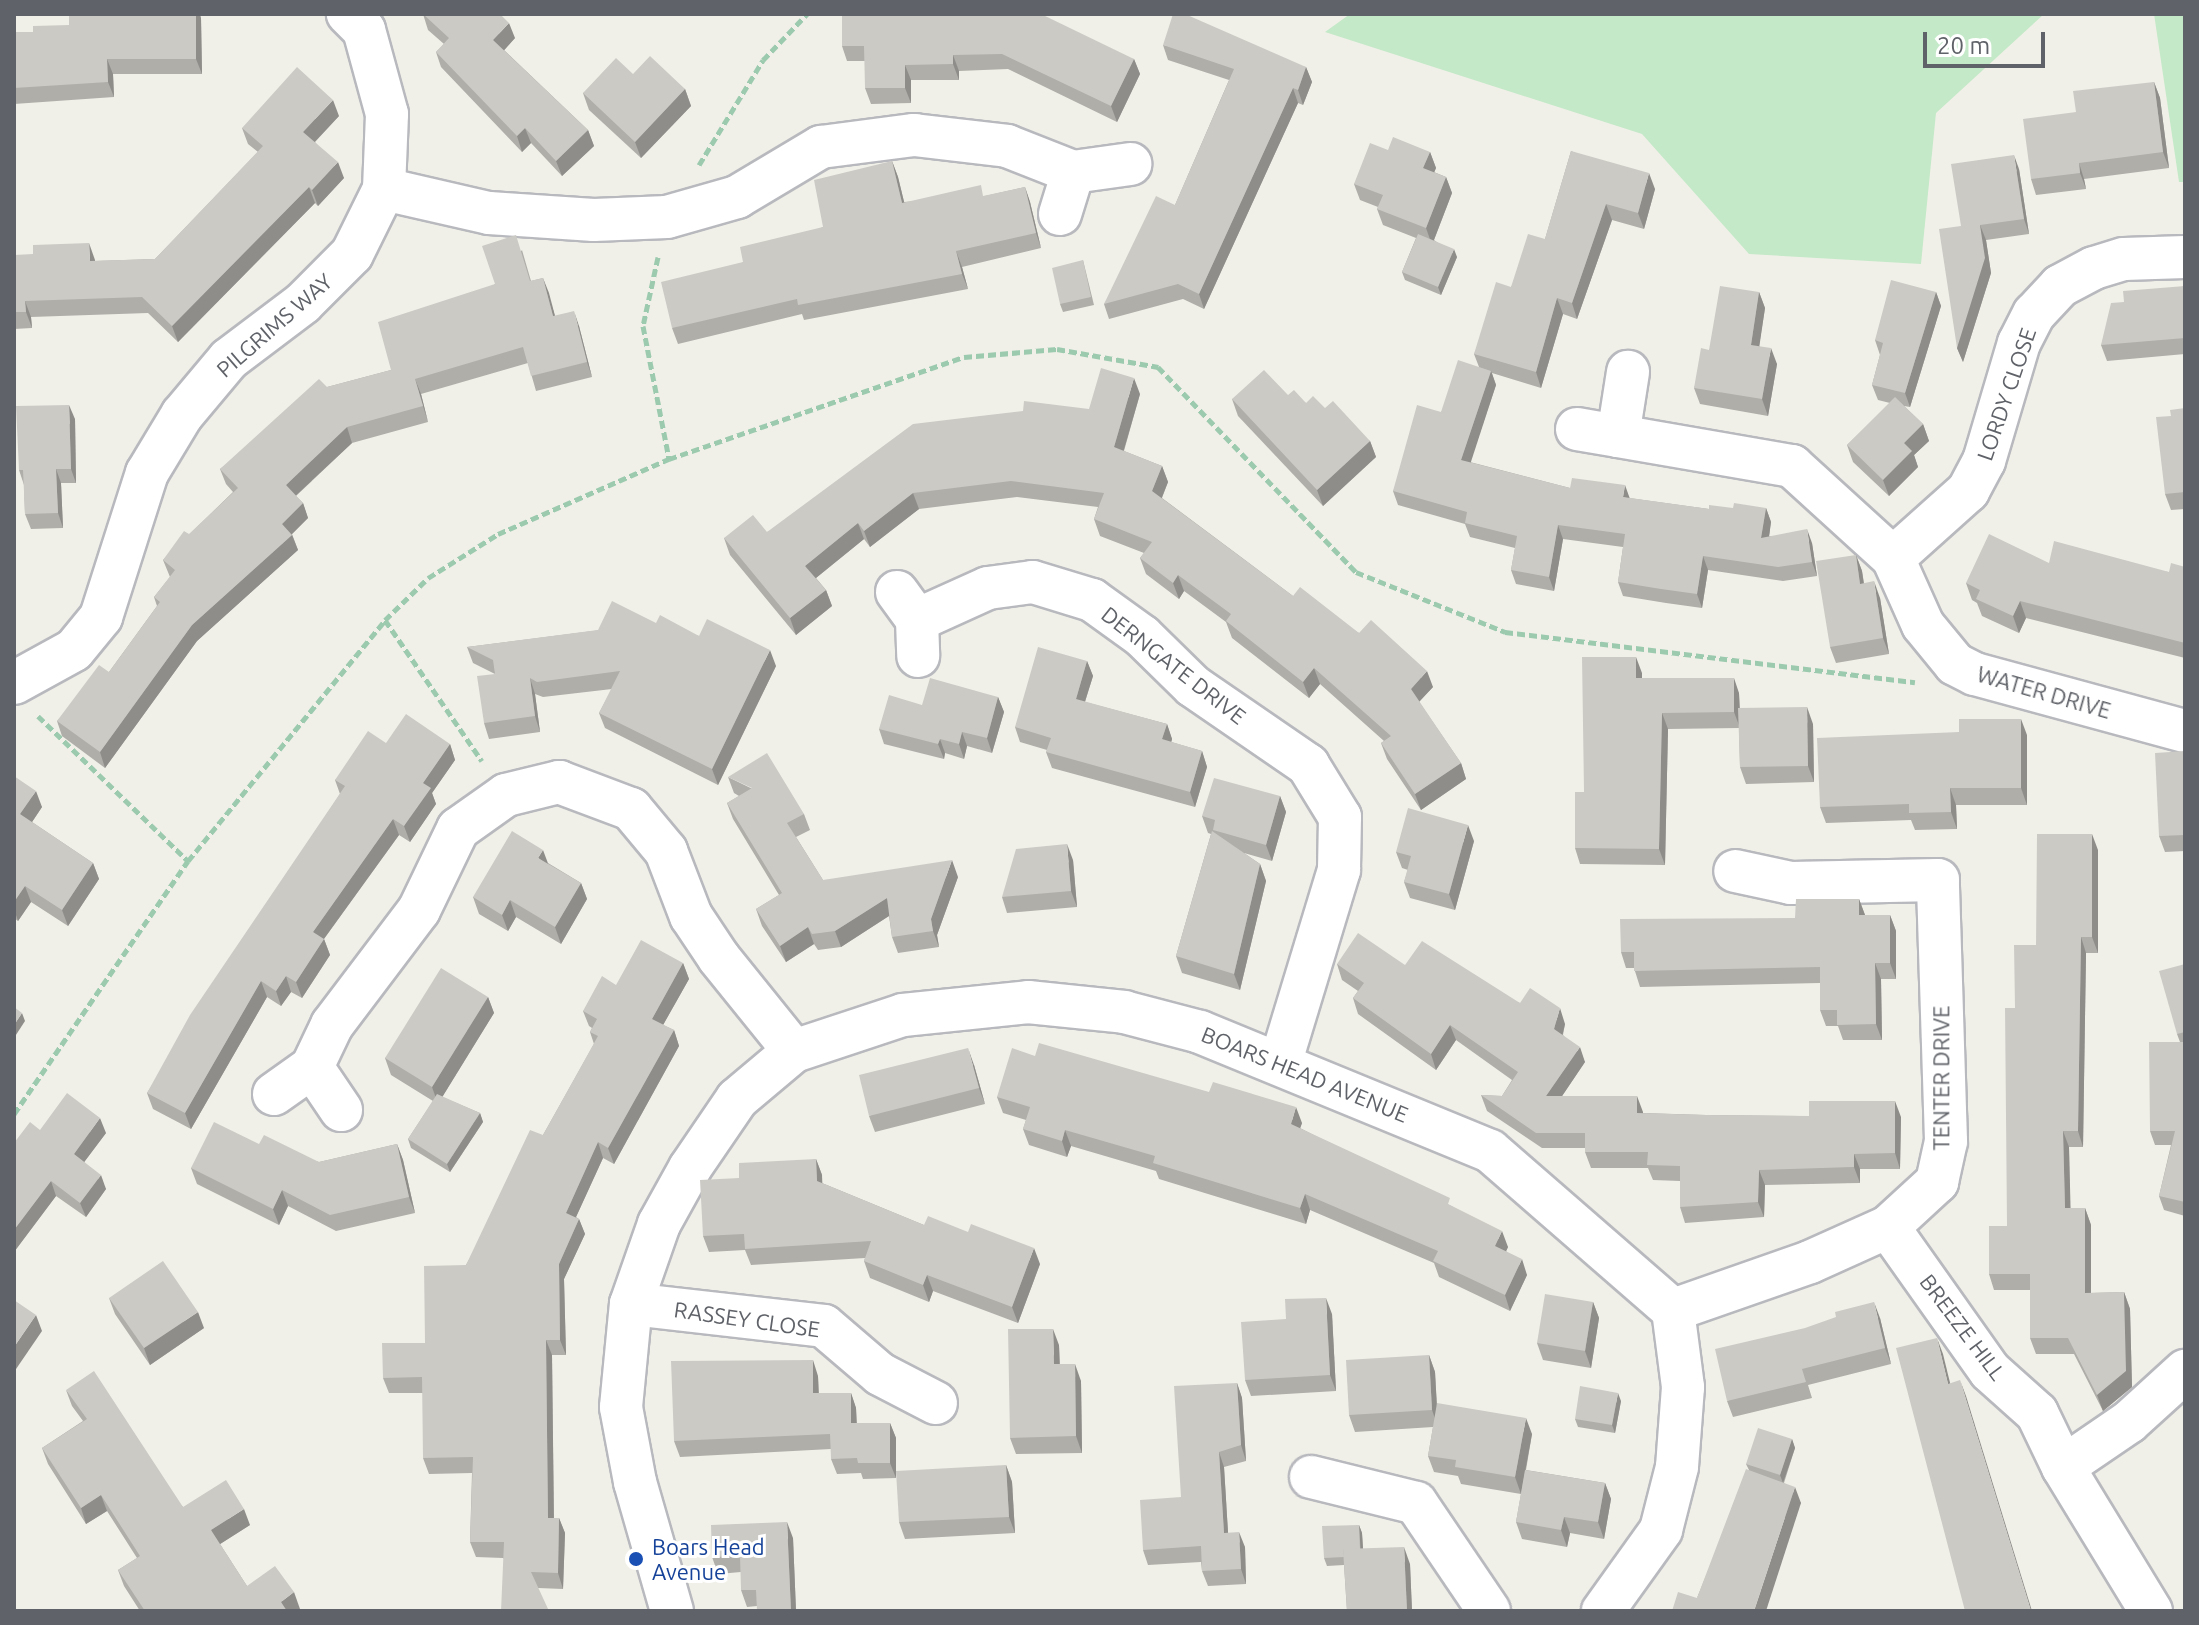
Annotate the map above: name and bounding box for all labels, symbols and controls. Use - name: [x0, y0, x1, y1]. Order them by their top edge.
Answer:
- scale bar: [1927, 16, 2049, 66]
- text: 20 m: [1937, 32, 1990, 59]
- street label: PILGRIMS WAY: [211, 268, 337, 382]
- street label: LORDY CLOSE: [1971, 324, 2041, 464]
- street label: DERNGATE DRIVE: [1097, 600, 1251, 730]
- street label: WATER DRIVE: [1974, 660, 2114, 724]
- street label: TENTER DRIVE: [1928, 1006, 1954, 1150]
- street label: BOARS HEAD AVENUE: [1198, 1020, 1412, 1128]
- street label: BREEZE HILL: [1915, 1269, 2011, 1385]
- street label: RASSEY CLOSE: [672, 1296, 822, 1342]
- place label: Boars Head Avenue: [652, 1533, 765, 1584]
- marker: Boars Head Avenue: [627, 1550, 645, 1568]

